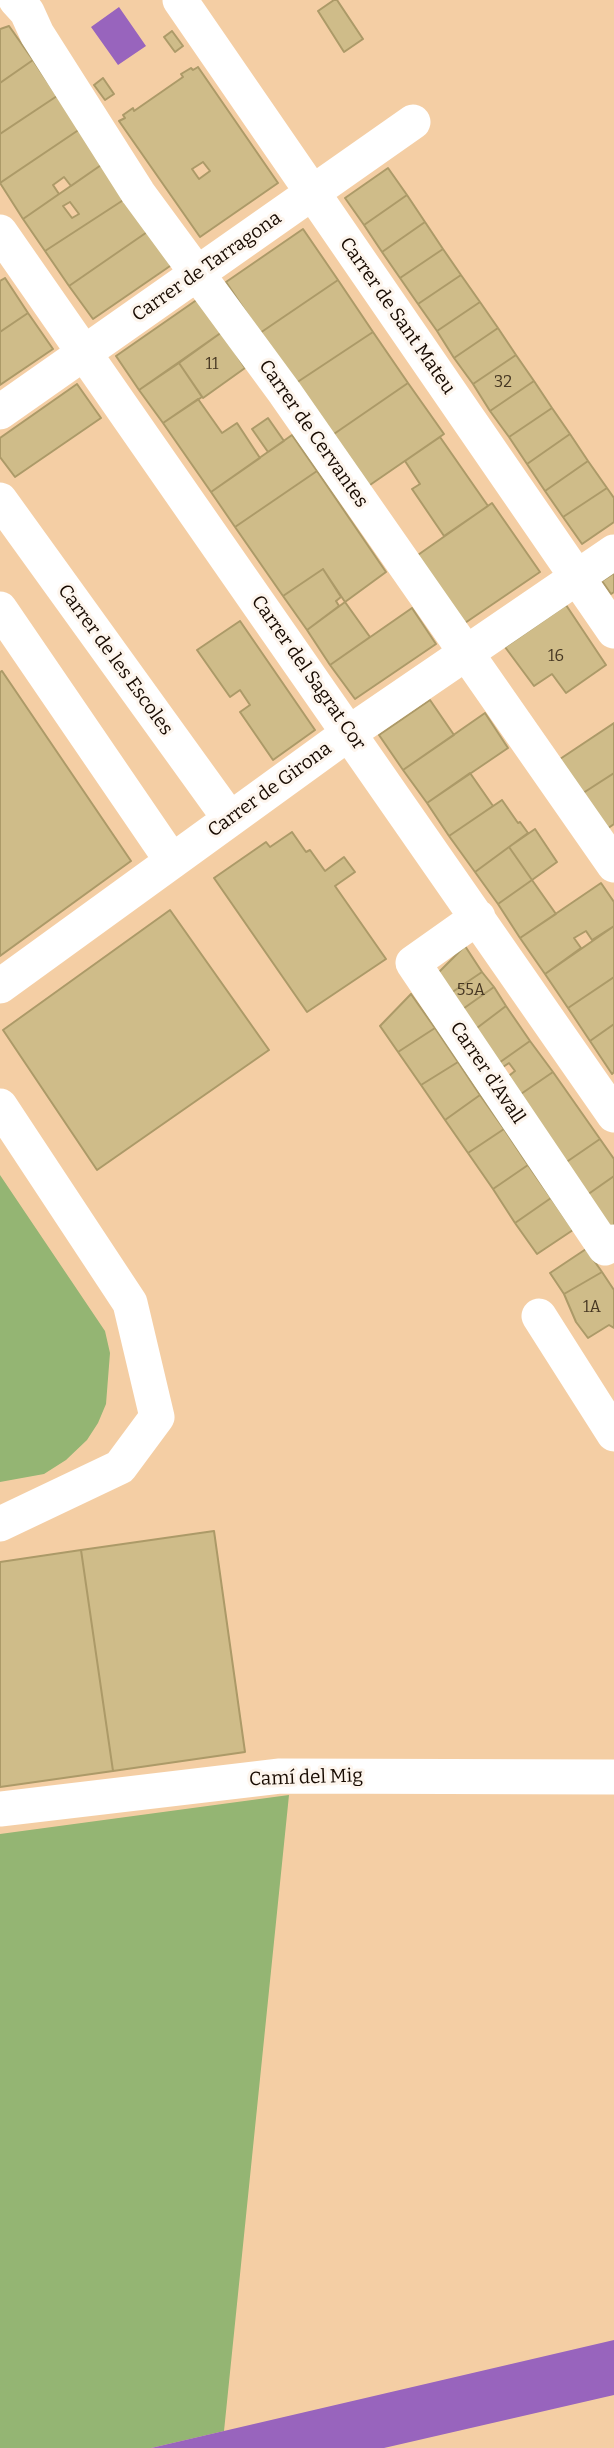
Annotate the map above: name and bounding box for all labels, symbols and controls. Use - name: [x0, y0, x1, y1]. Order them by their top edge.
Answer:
- street label: Carrer de Tarragona: [128, 207, 286, 327]
- street label: Carrer de Sant Mateu: [334, 233, 460, 399]
- house number: 11: [206, 355, 218, 375]
- street label: Carrer de Cervantes: [253, 356, 373, 512]
- house number: 32: [494, 373, 512, 393]
- street label: Carrer de les Escoles: [53, 580, 177, 740]
- street label: Carrer del Sagrat Cor: [246, 591, 370, 755]
- house number: 16: [548, 647, 564, 667]
- street label: Carrer de Girona: [204, 737, 336, 843]
- house number: 55A: [457, 981, 485, 1001]
- street label: Carrer d'Avall: [445, 1018, 529, 1128]
- house number: 1A: [583, 1298, 601, 1318]
- street label: Camí del Mig: [249, 1765, 363, 1791]

